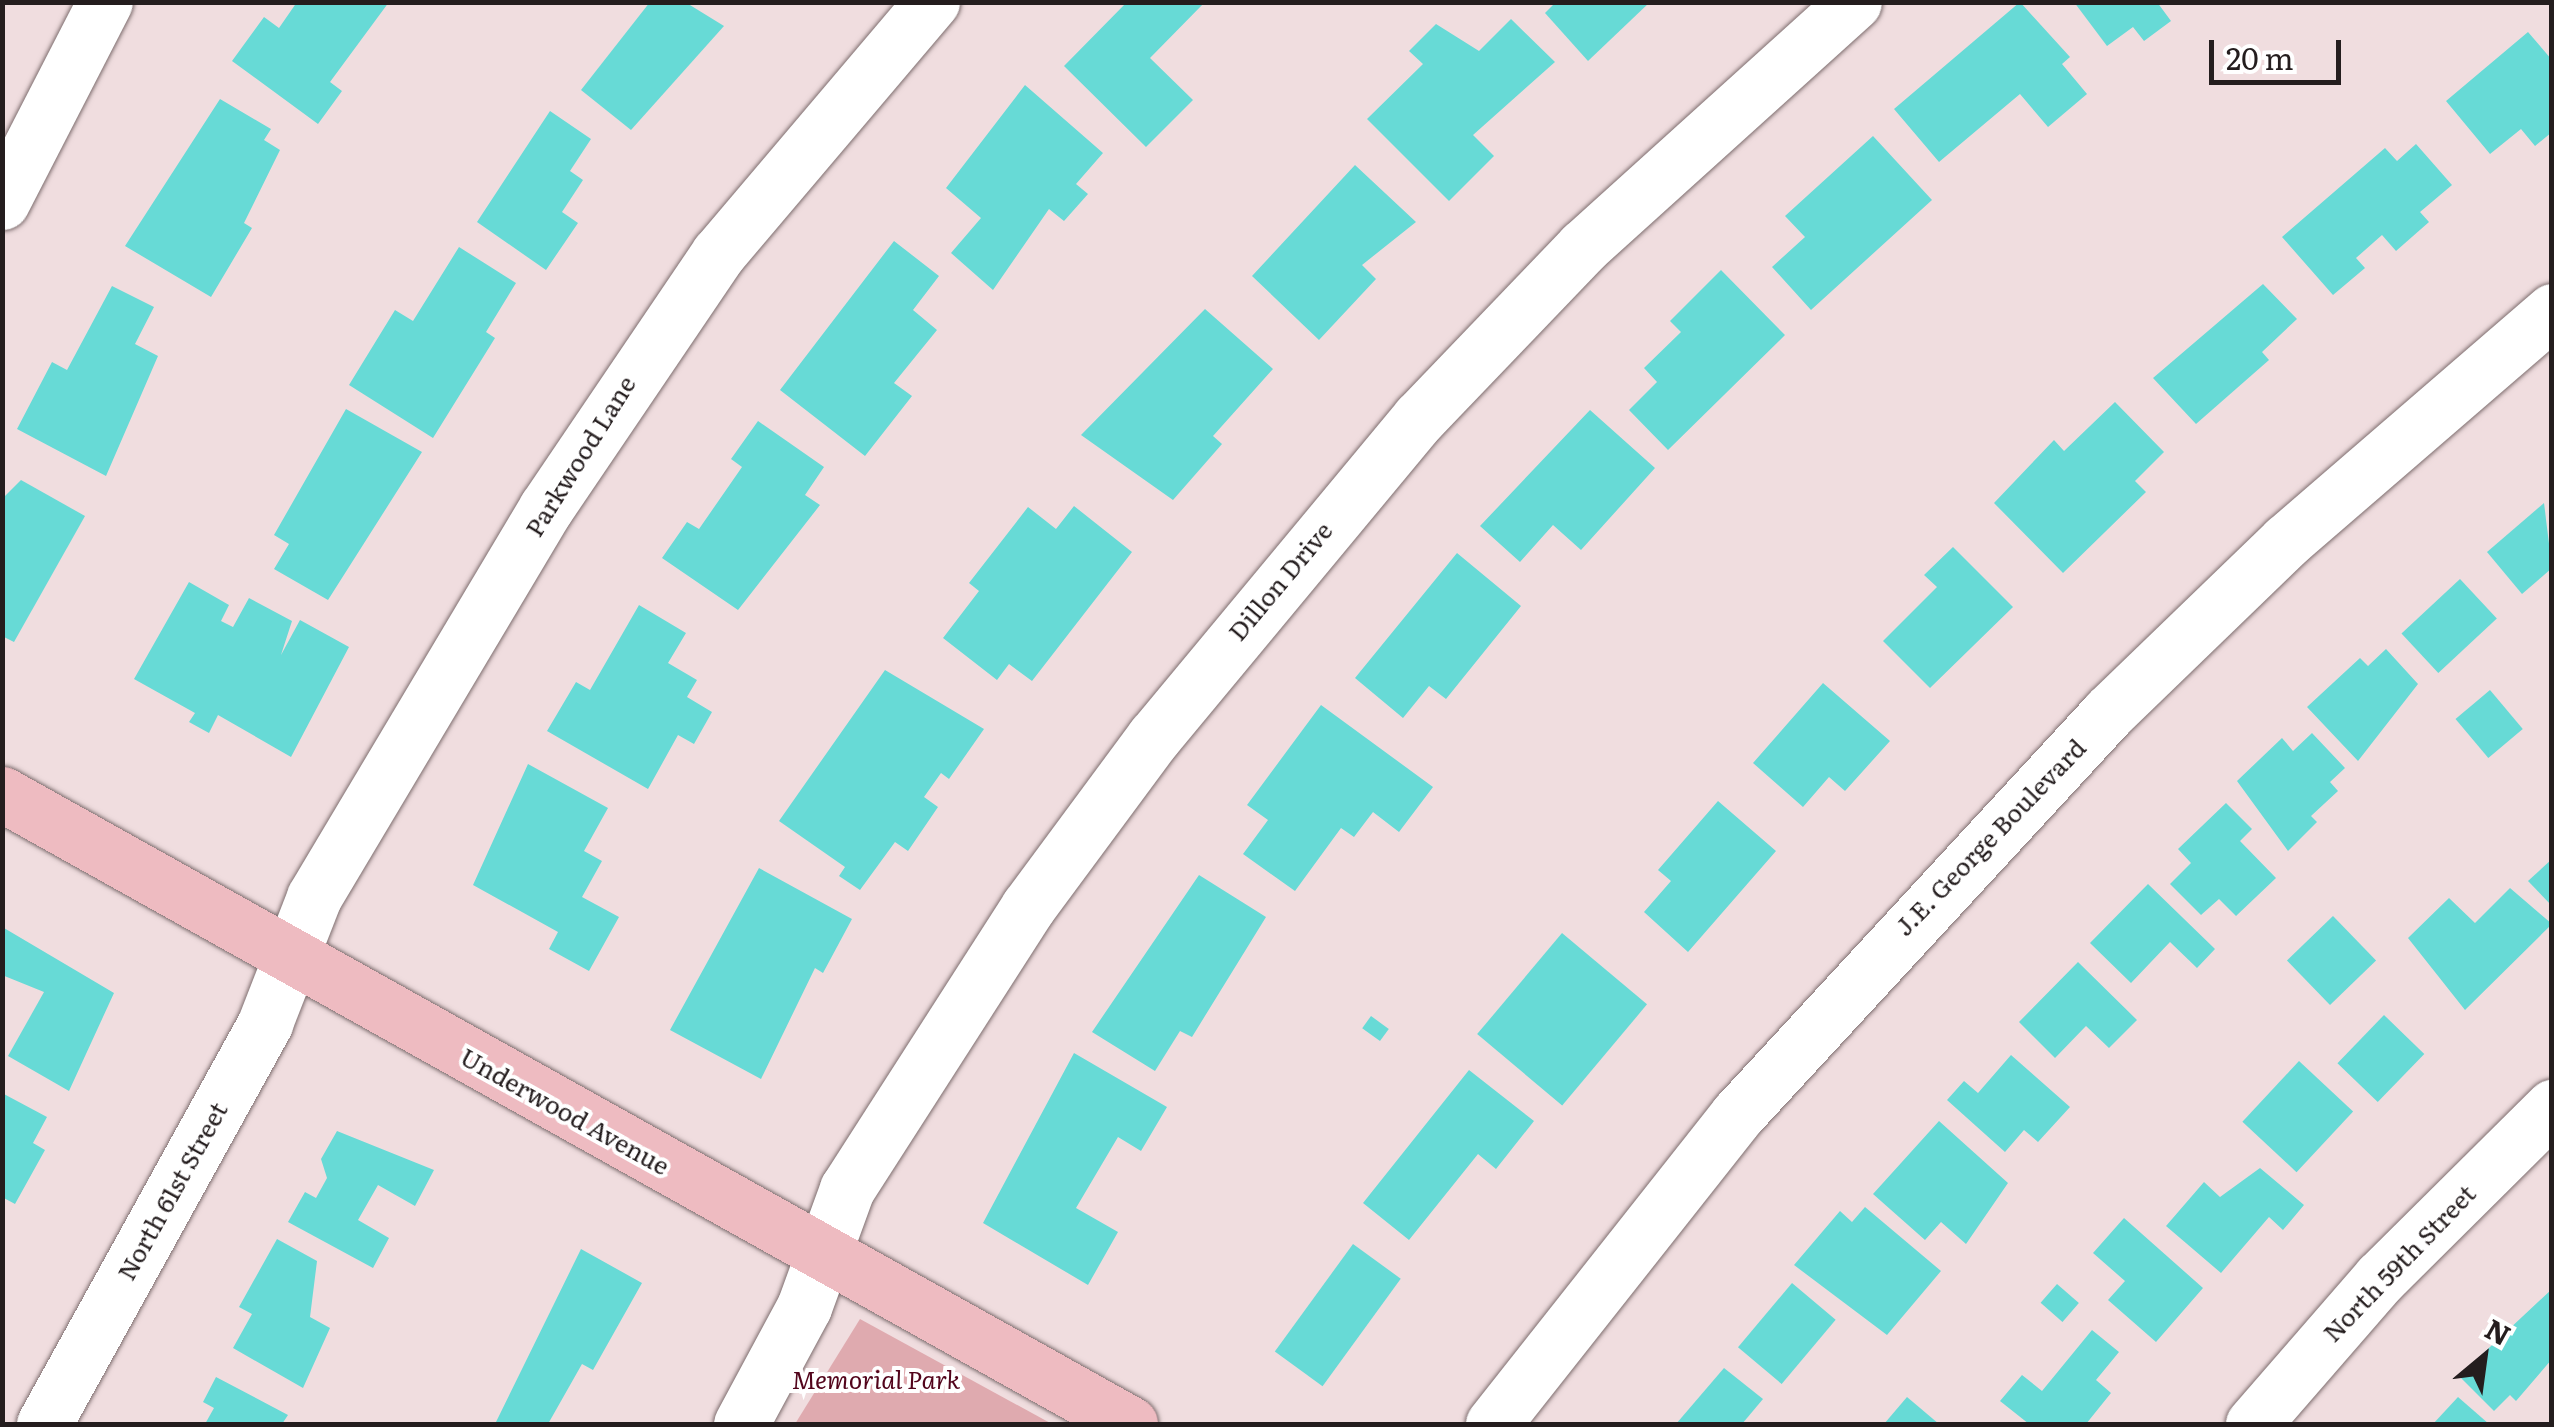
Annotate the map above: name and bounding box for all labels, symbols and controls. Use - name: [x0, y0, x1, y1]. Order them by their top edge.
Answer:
- scale bar: [2214, 20, 2346, 82]
- text: 20 m: [2226, 35, 2294, 79]
- street label: Parkwood Lane: [519, 370, 641, 542]
- street label: Dillon Drive: [1222, 516, 1338, 646]
- street label: J.E. George Boulevard: [1888, 733, 2092, 941]
- street label: Underwood Avenue: [455, 1041, 675, 1181]
- street label: North 61st Street: [111, 1097, 233, 1285]
- street label: North 59th Street: [2317, 1178, 2481, 1348]
- north arrow: [2434, 1307, 2534, 1407]
- text: N: [2478, 1307, 2519, 1355]
- park label: Memorial Park: [792, 1364, 960, 1394]

